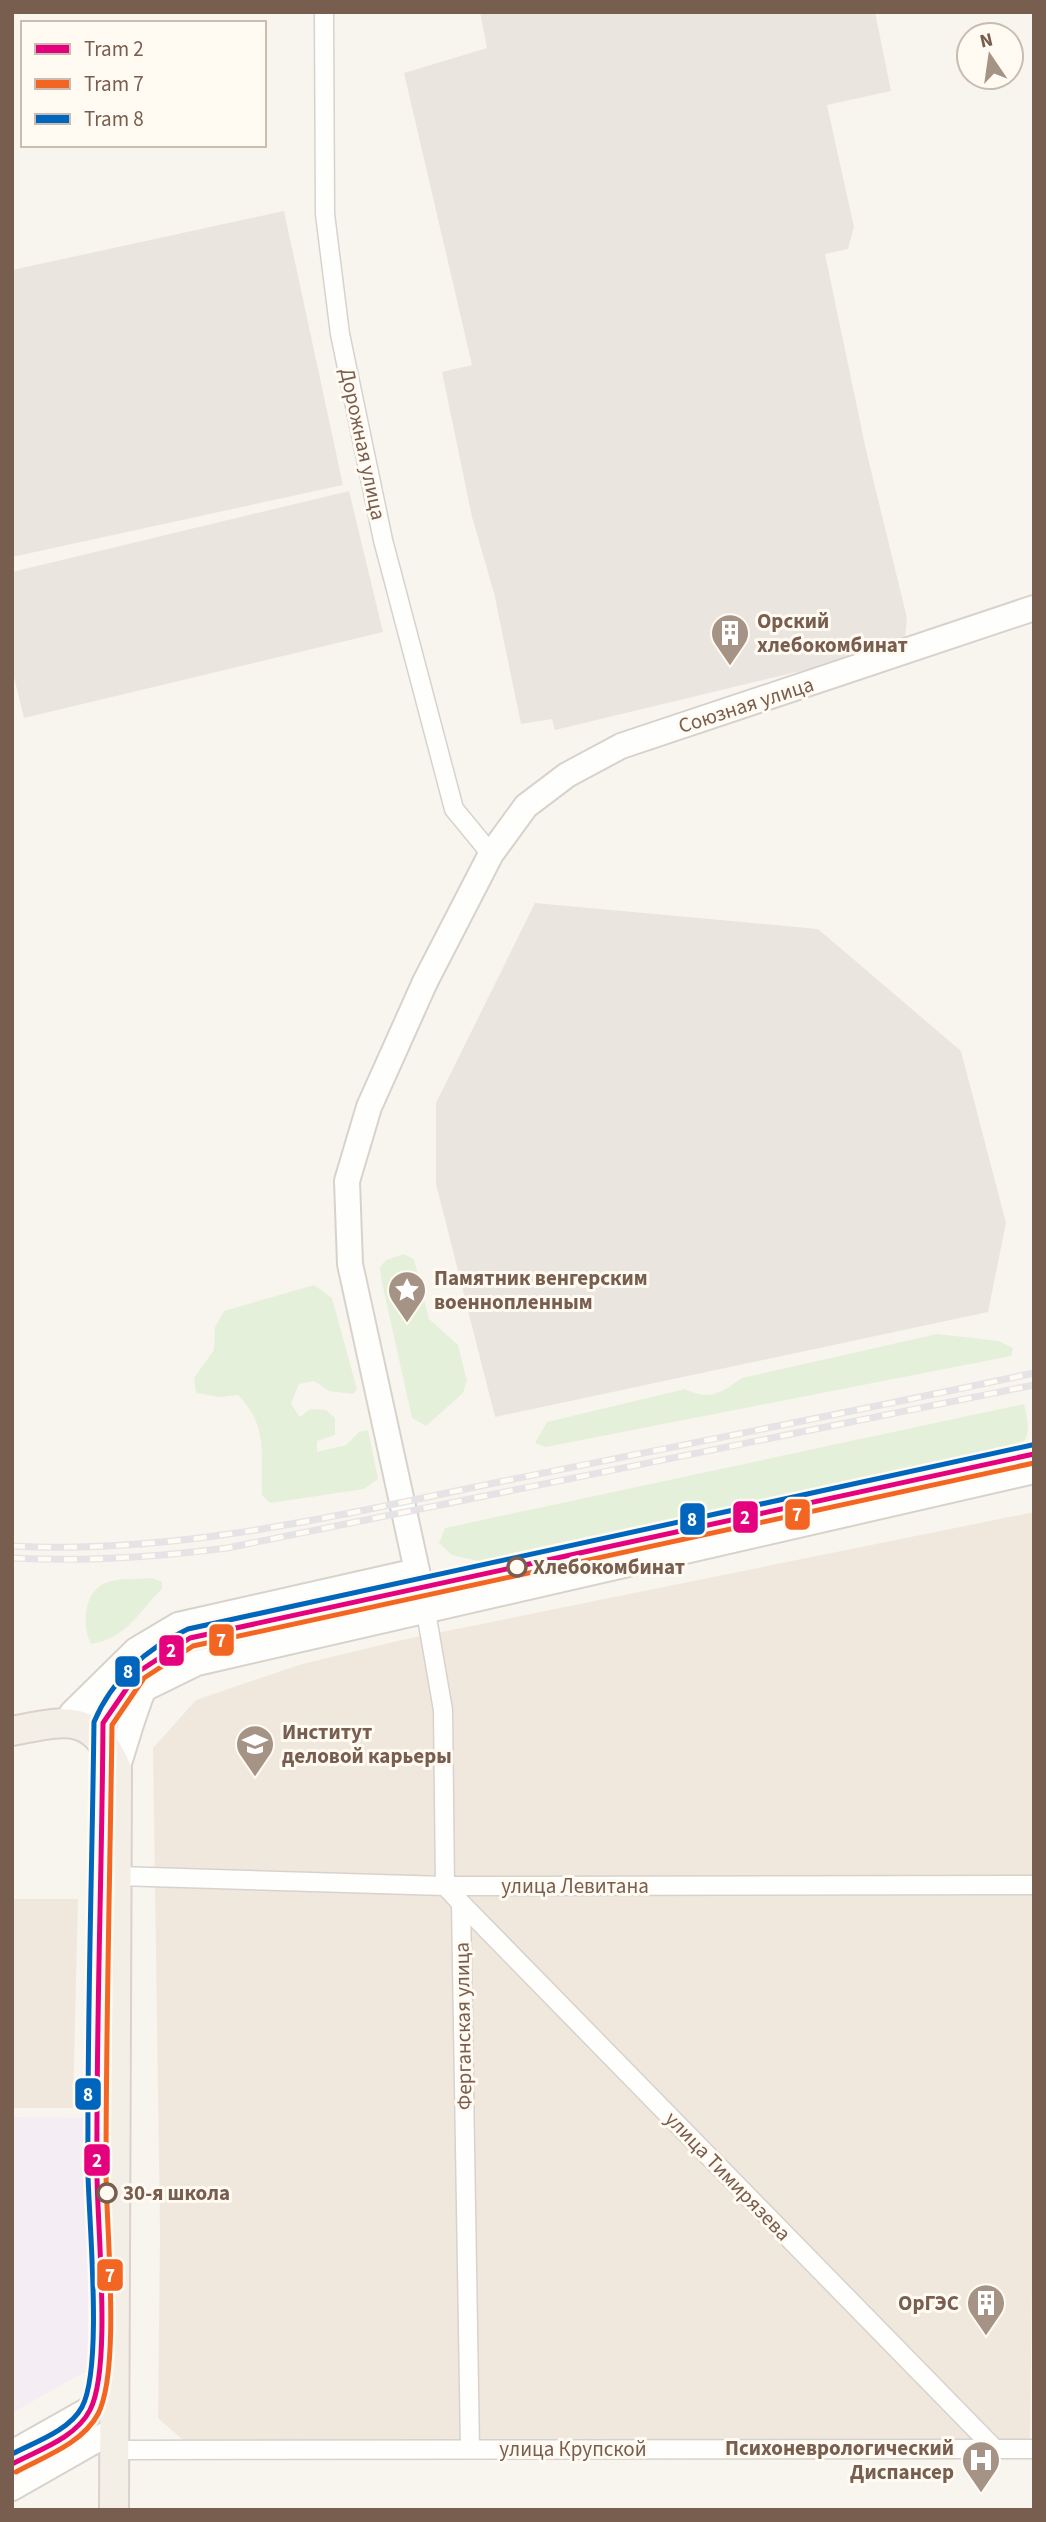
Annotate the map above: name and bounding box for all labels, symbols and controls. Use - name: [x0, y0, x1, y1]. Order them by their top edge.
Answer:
- legend: [21, 21, 266, 147]
- north arrow: [955, 21, 1025, 91]
- text: N: [977, 26, 996, 55]
- text: Tram 2: [84, 34, 144, 64]
- text: Tram 7: [84, 69, 144, 99]
- text: Tram 8: [84, 104, 144, 134]
- street label: Дорожная улица: [332, 365, 394, 523]
- place label: Орский хлебокомбинат: [757, 606, 908, 660]
- building icon: Орский хлебокомбинат: [709, 612, 751, 667]
- street label: Союзная улица: [675, 669, 817, 741]
- place label: Памятник венгерским военнопленным: [434, 1263, 648, 1317]
- place icon: Памятник венгерским военнопленным: [386, 1269, 428, 1324]
- line badge: 7: [784, 1498, 811, 1531]
- line badge: 2: [732, 1500, 759, 1534]
- line badge: 8: [679, 1502, 706, 1536]
- text: 7: [792, 1502, 802, 1529]
- text: 2: [740, 1505, 750, 1532]
- text: 8: [687, 1507, 697, 1534]
- place label: Хлебокомбинат: [533, 1552, 685, 1582]
- marker: Хлебокомбинат: [507, 1557, 527, 1577]
- line badge: 7: [208, 1623, 235, 1657]
- text: 7: [216, 1628, 226, 1655]
- line badge: 2: [158, 1634, 185, 1667]
- text: 2: [166, 1638, 176, 1665]
- line badge: 8: [114, 1655, 141, 1688]
- text: 8: [123, 1659, 133, 1686]
- place label: Институт деловой карьеры: [282, 1717, 452, 1771]
- school or university icon: Институт деловой карьеры: [234, 1723, 276, 1778]
- street label: улица Левитана: [501, 1871, 649, 1901]
- street label: Ферганская улица: [447, 1942, 479, 2110]
- line badge: 8: [74, 2077, 102, 2111]
- text: 8: [83, 2082, 93, 2109]
- street label: улица Тимирязева: [658, 2104, 798, 2248]
- line badge: 2: [83, 2143, 111, 2177]
- text: 2: [92, 2148, 102, 2175]
- place label: 30-я школа: [123, 2178, 230, 2208]
- marker: 30-я школа: [97, 2183, 117, 2203]
- line badge: 7: [96, 2258, 124, 2292]
- text: 7: [105, 2263, 115, 2290]
- building icon: ОрГЭС: [965, 2282, 1007, 2337]
- place label: ОрГЭС: [898, 2288, 959, 2318]
- place label: Психоневрологический Диспансер: [725, 2433, 954, 2487]
- street label: улица Крупской: [499, 2434, 647, 2464]
- hospital icon: Психоневрологический Диспансер: [960, 2439, 1002, 2494]

